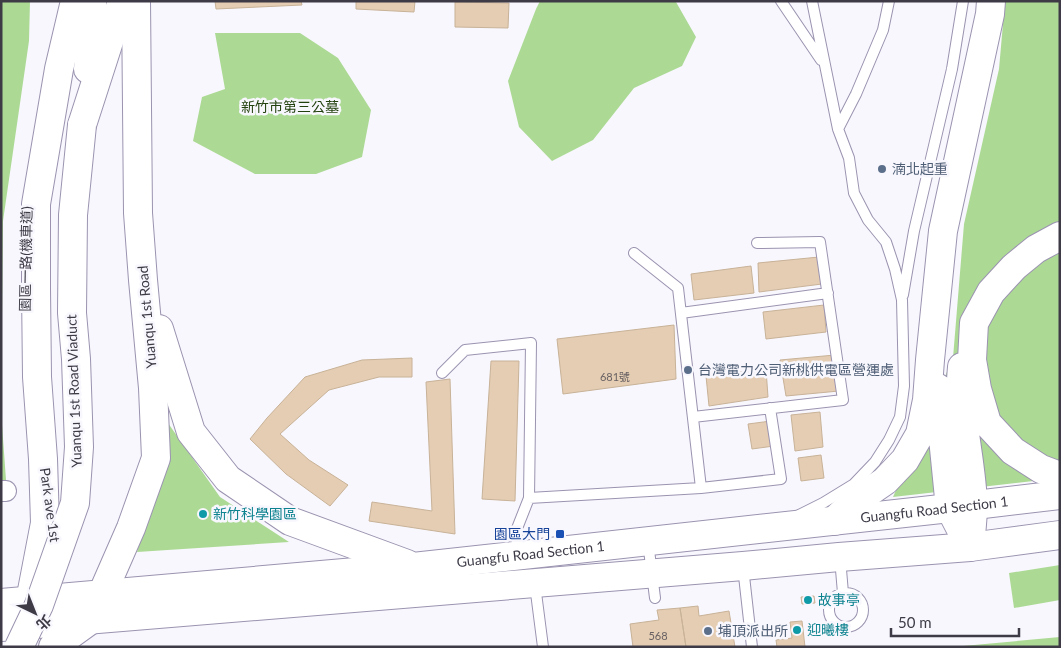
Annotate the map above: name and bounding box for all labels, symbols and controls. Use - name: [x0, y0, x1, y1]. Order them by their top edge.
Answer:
- park label: 新竹市第三公墓: [241, 98, 339, 115]
- place label: 湳北起重: [892, 160, 948, 177]
- marker: 湳北起重: [876, 163, 888, 175]
- street label: 園區一路(機車道): [16, 206, 35, 312]
- street label: Yuanqu 1st Road: [134, 265, 159, 369]
- street label: Yuanqu 1st Road Viaduct: [62, 314, 85, 468]
- place label: 台灣電力公司新桃供電區營運處: [698, 361, 894, 378]
- marker: 台灣電力公司新桃供電區營運處: [682, 364, 694, 376]
- house number: 681號: [600, 370, 630, 383]
- street label: Park ave 1st: [37, 467, 64, 543]
- street label: Guangfu Road Section 1: [859, 492, 1009, 526]
- place label: 新竹科學園區: [213, 505, 297, 522]
- marker: 新竹科學園區: [197, 508, 209, 520]
- place label: 園區大門: [494, 525, 550, 542]
- marker: 園區大門: [554, 528, 566, 540]
- street label: Guangfu Road Section 1: [456, 537, 606, 570]
- north arrow: [10, 588, 60, 638]
- place label: 故事亭: [818, 591, 860, 608]
- marker: 故事亭: [802, 594, 814, 606]
- scale bar: [891, 606, 1018, 638]
- text: 北: [33, 612, 55, 634]
- text: 50 m: [898, 613, 932, 631]
- place label: 迎曦樓: [807, 621, 849, 638]
- place label: 埔頂派出所: [718, 622, 788, 639]
- marker: 迎曦樓: [791, 624, 803, 636]
- marker: 埔頂派出所: [702, 625, 714, 637]
- house number: 568: [648, 629, 668, 642]

